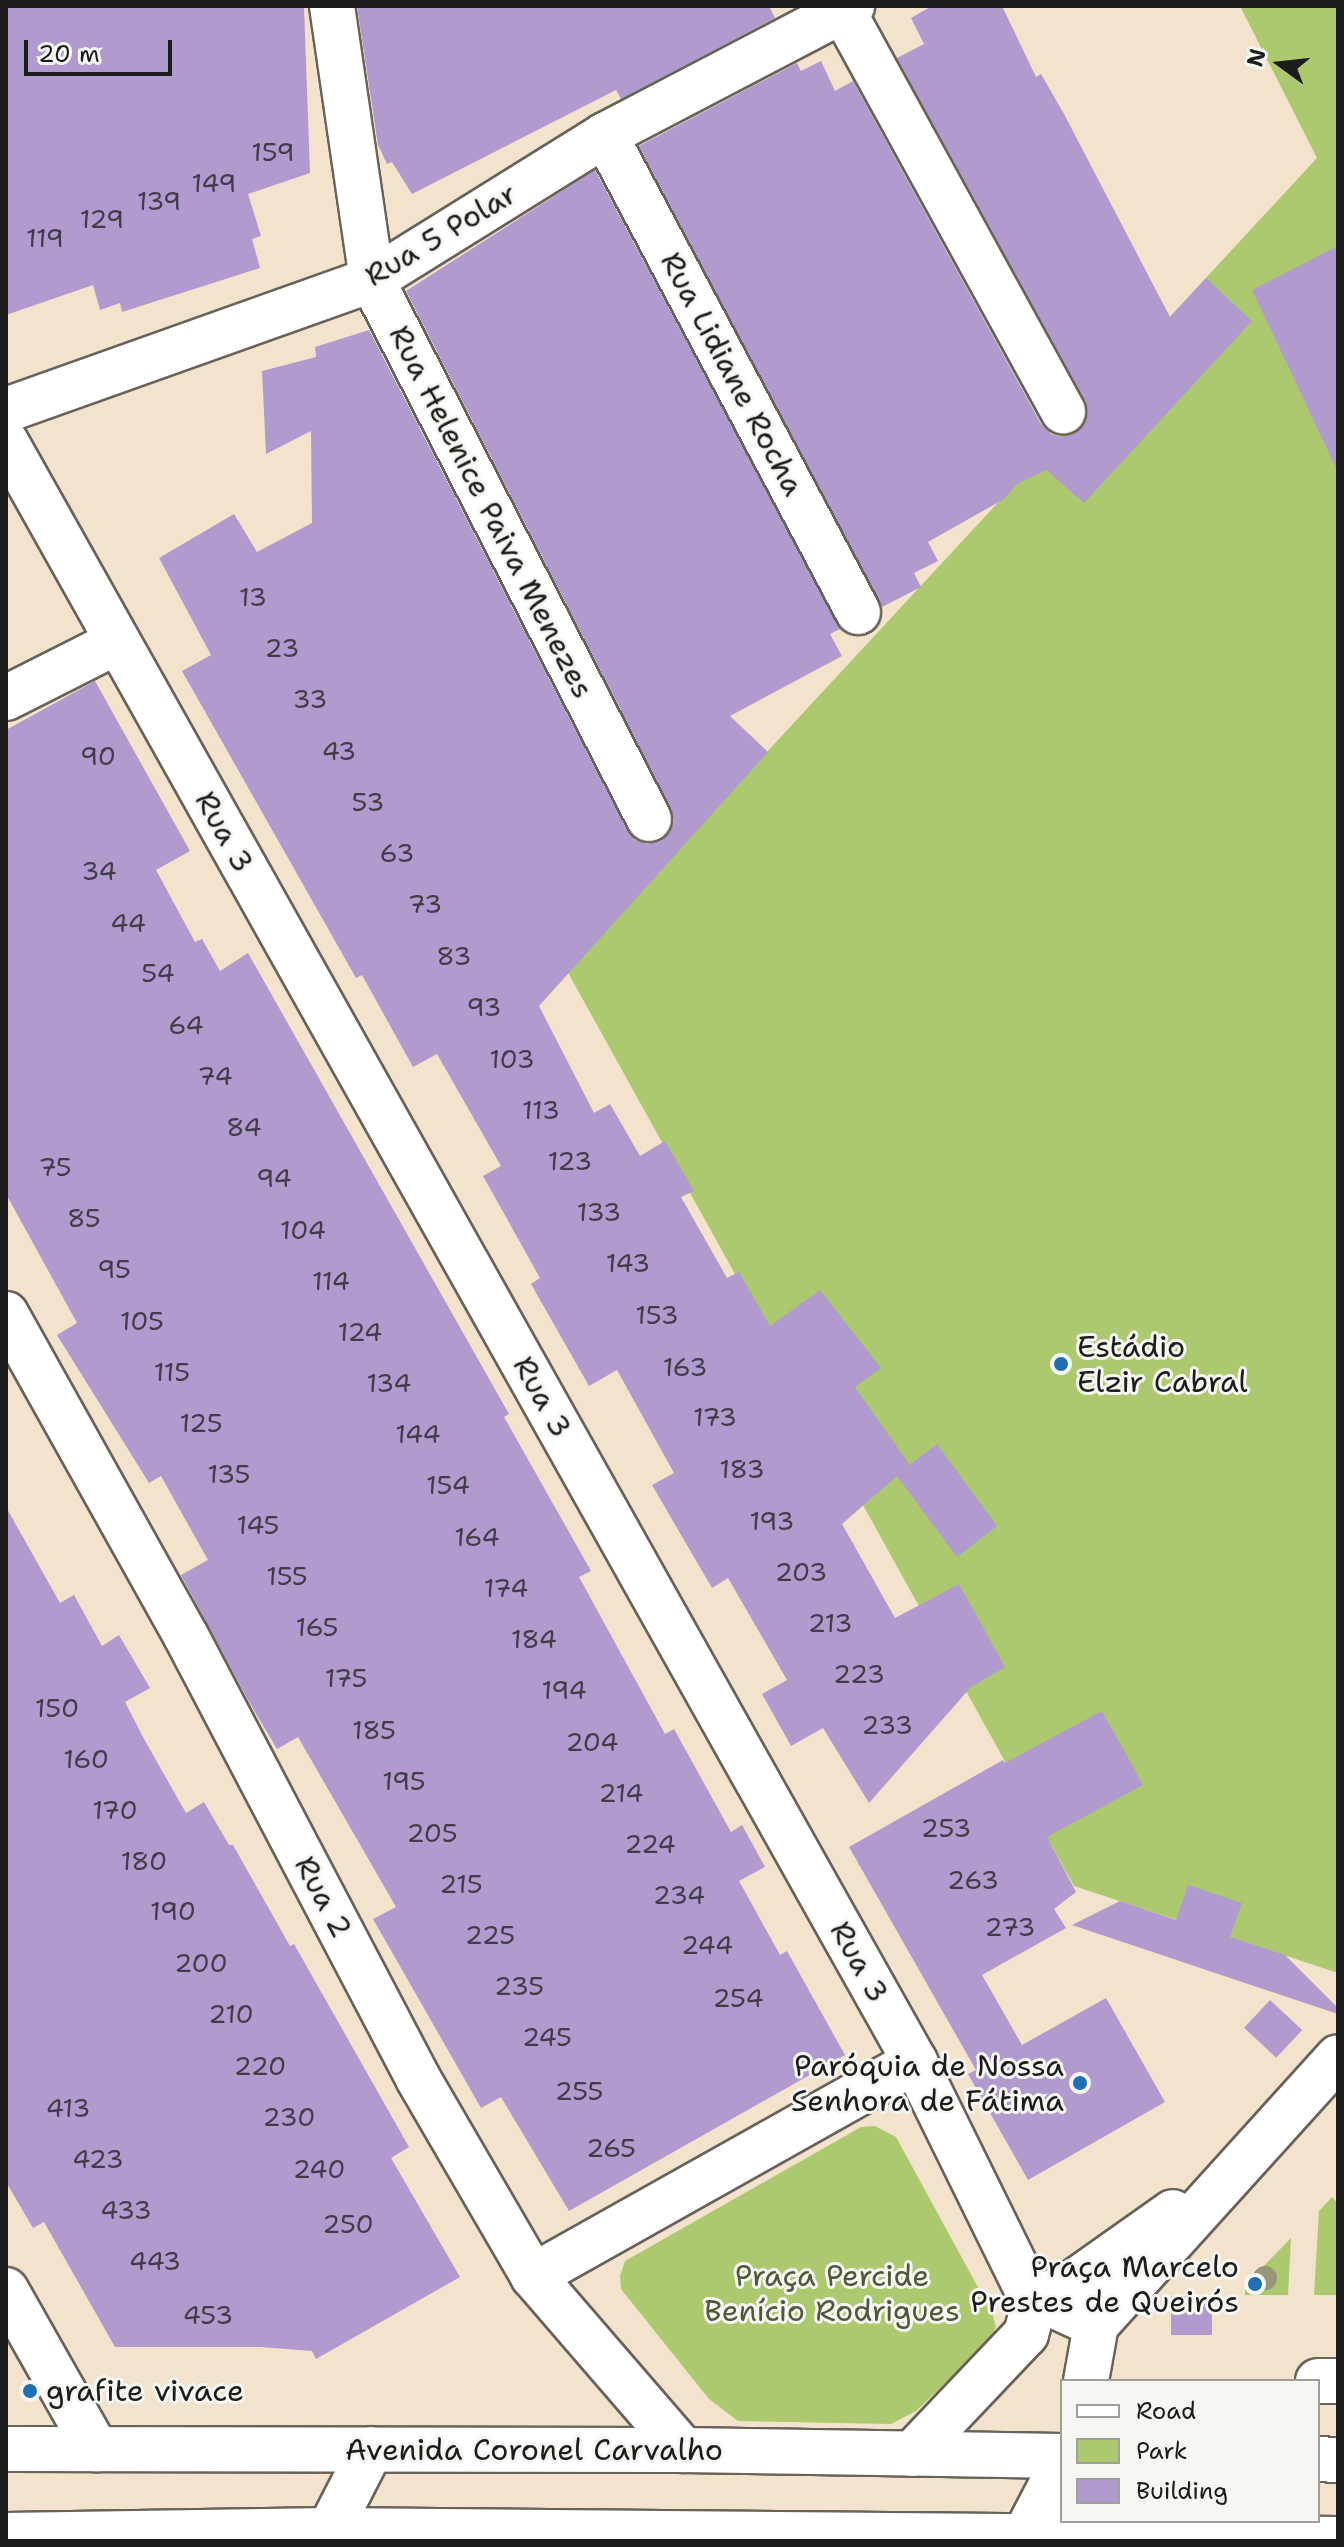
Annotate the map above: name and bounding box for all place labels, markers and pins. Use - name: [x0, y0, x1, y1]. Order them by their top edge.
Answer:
- place label: Estádio Elzir Cabral: [1077, 1329, 1248, 1400]
- marker: Estádio Elzir Cabral: [1052, 1355, 1070, 1373]
- place label: Paróquia de Nossa Senhora de Fátima: [791, 2048, 1064, 2118]
- marker: Paróquia de Nossa Senhora de Fátima: [1071, 2074, 1089, 2092]
- place label: Praça Marcelo Prestes de Queirós: [970, 2249, 1239, 2320]
- marker: Praça Marcelo Prestes de Queirós: [1246, 2275, 1264, 2293]
- place label: grafite vivace: [46, 2373, 244, 2409]
- marker: grafite vivace: [21, 2382, 39, 2400]

